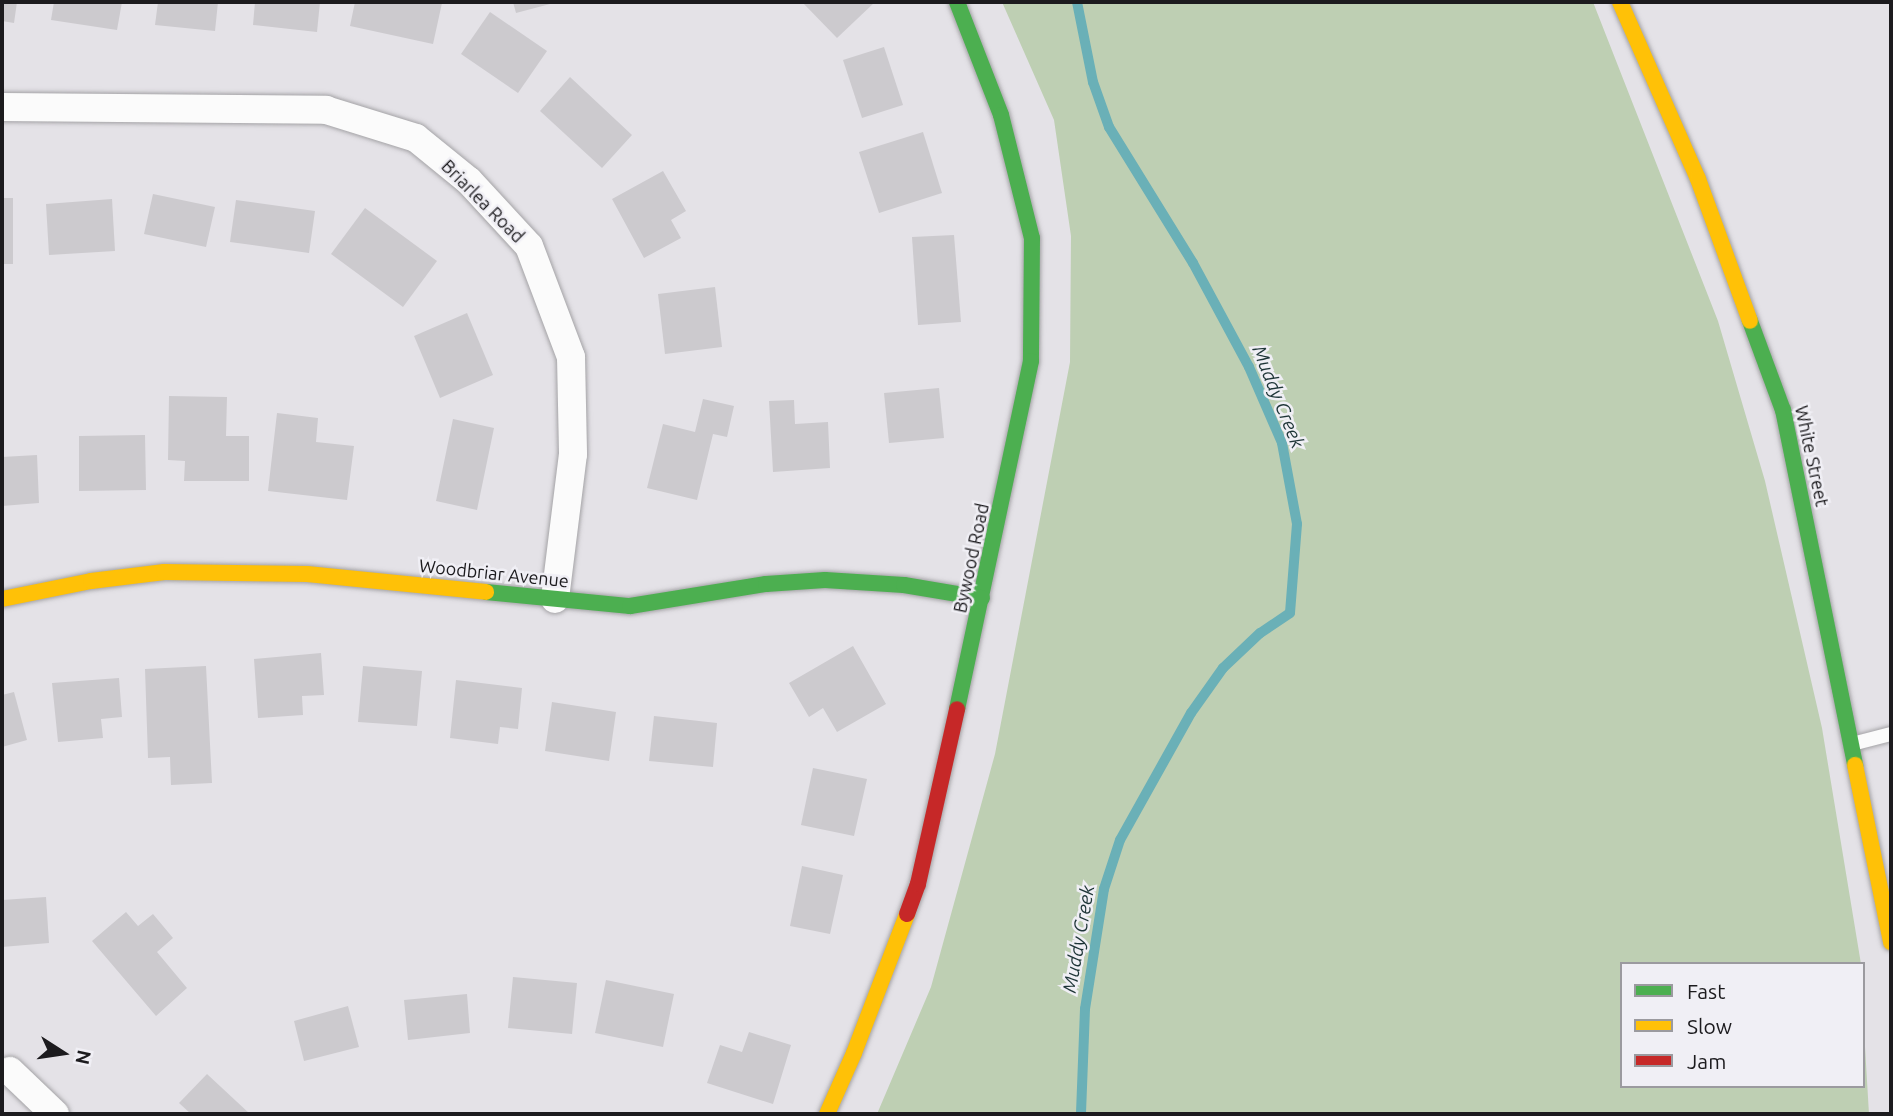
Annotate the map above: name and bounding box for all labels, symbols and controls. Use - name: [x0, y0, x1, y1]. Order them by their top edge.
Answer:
- street label: Briarlea Road: [437, 155, 529, 247]
- water label: Muddy Creek: [1247, 342, 1309, 452]
- street label: White Street: [1791, 404, 1833, 508]
- street label: Bywood Road: [949, 501, 993, 615]
- street label: Woodbriar Avenue: [418, 554, 570, 592]
- water label: Muddy Creek: [1058, 883, 1100, 995]
- legend: [1620, 962, 1865, 1088]
- text: Fast: [1687, 979, 1725, 1003]
- text: Slow: [1687, 1014, 1732, 1038]
- north arrow: [28, 1018, 98, 1088]
- text: N: [71, 1048, 96, 1067]
- text: Jam: [1687, 1049, 1726, 1073]

